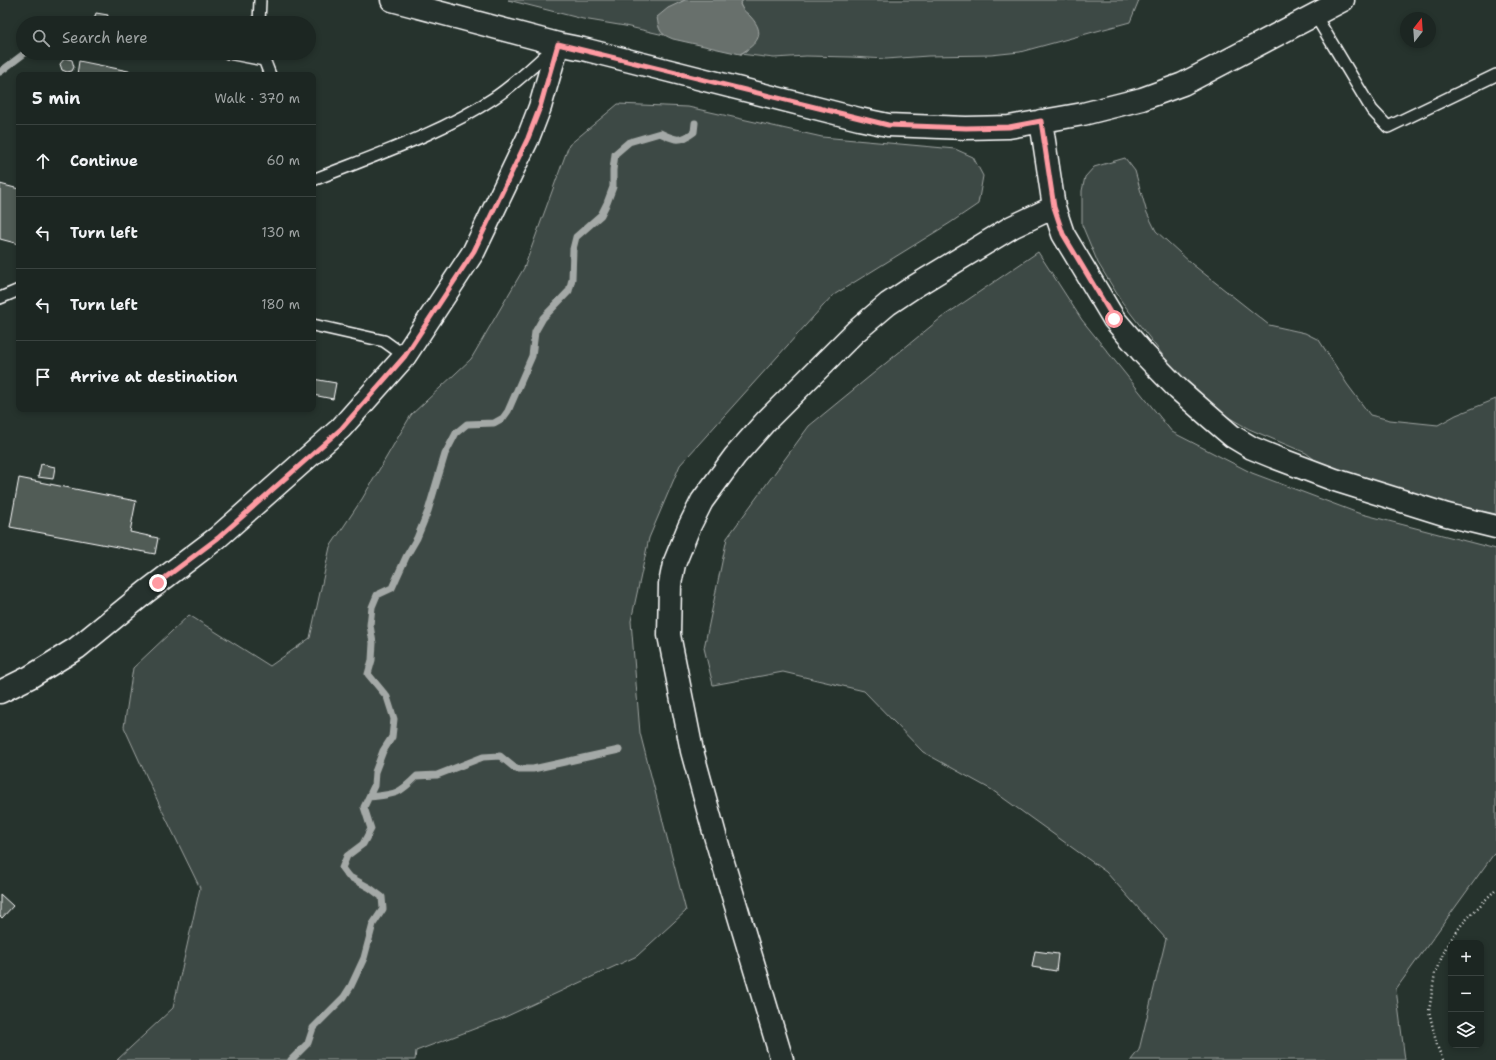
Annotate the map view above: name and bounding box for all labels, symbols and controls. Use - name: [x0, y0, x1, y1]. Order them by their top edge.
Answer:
- north arrow: [1400, 12, 1436, 48]
- search box: [16, 16, 316, 60]
- icon: search: [30, 27, 52, 49]
- text: Search here: [62, 28, 148, 48]
- text: 5 min: [32, 87, 80, 109]
- text: Walk · 370 m: [215, 90, 300, 107]
- icon: ahead: [32, 150, 54, 172]
- text: Continue: [70, 151, 138, 171]
- text: 60 m: [267, 152, 300, 169]
- icon: left: [32, 222, 54, 244]
- text: Turn left: [70, 223, 138, 243]
- text: 130 m: [262, 224, 300, 241]
- icon: left: [32, 294, 54, 316]
- text: Turn left: [70, 295, 138, 315]
- text: 180 m: [261, 296, 300, 313]
- route start: [1105, 310, 1123, 328]
- icon: arrive: [32, 366, 54, 388]
- text: Arrive at destination: [70, 367, 238, 387]
- route end: [149, 574, 167, 592]
- map controls: [1448, 940, 1484, 1048]
- button: +: [1448, 940, 1484, 976]
- button: −: [1448, 976, 1484, 1012]
- button: layers: [1448, 1012, 1484, 1048]

